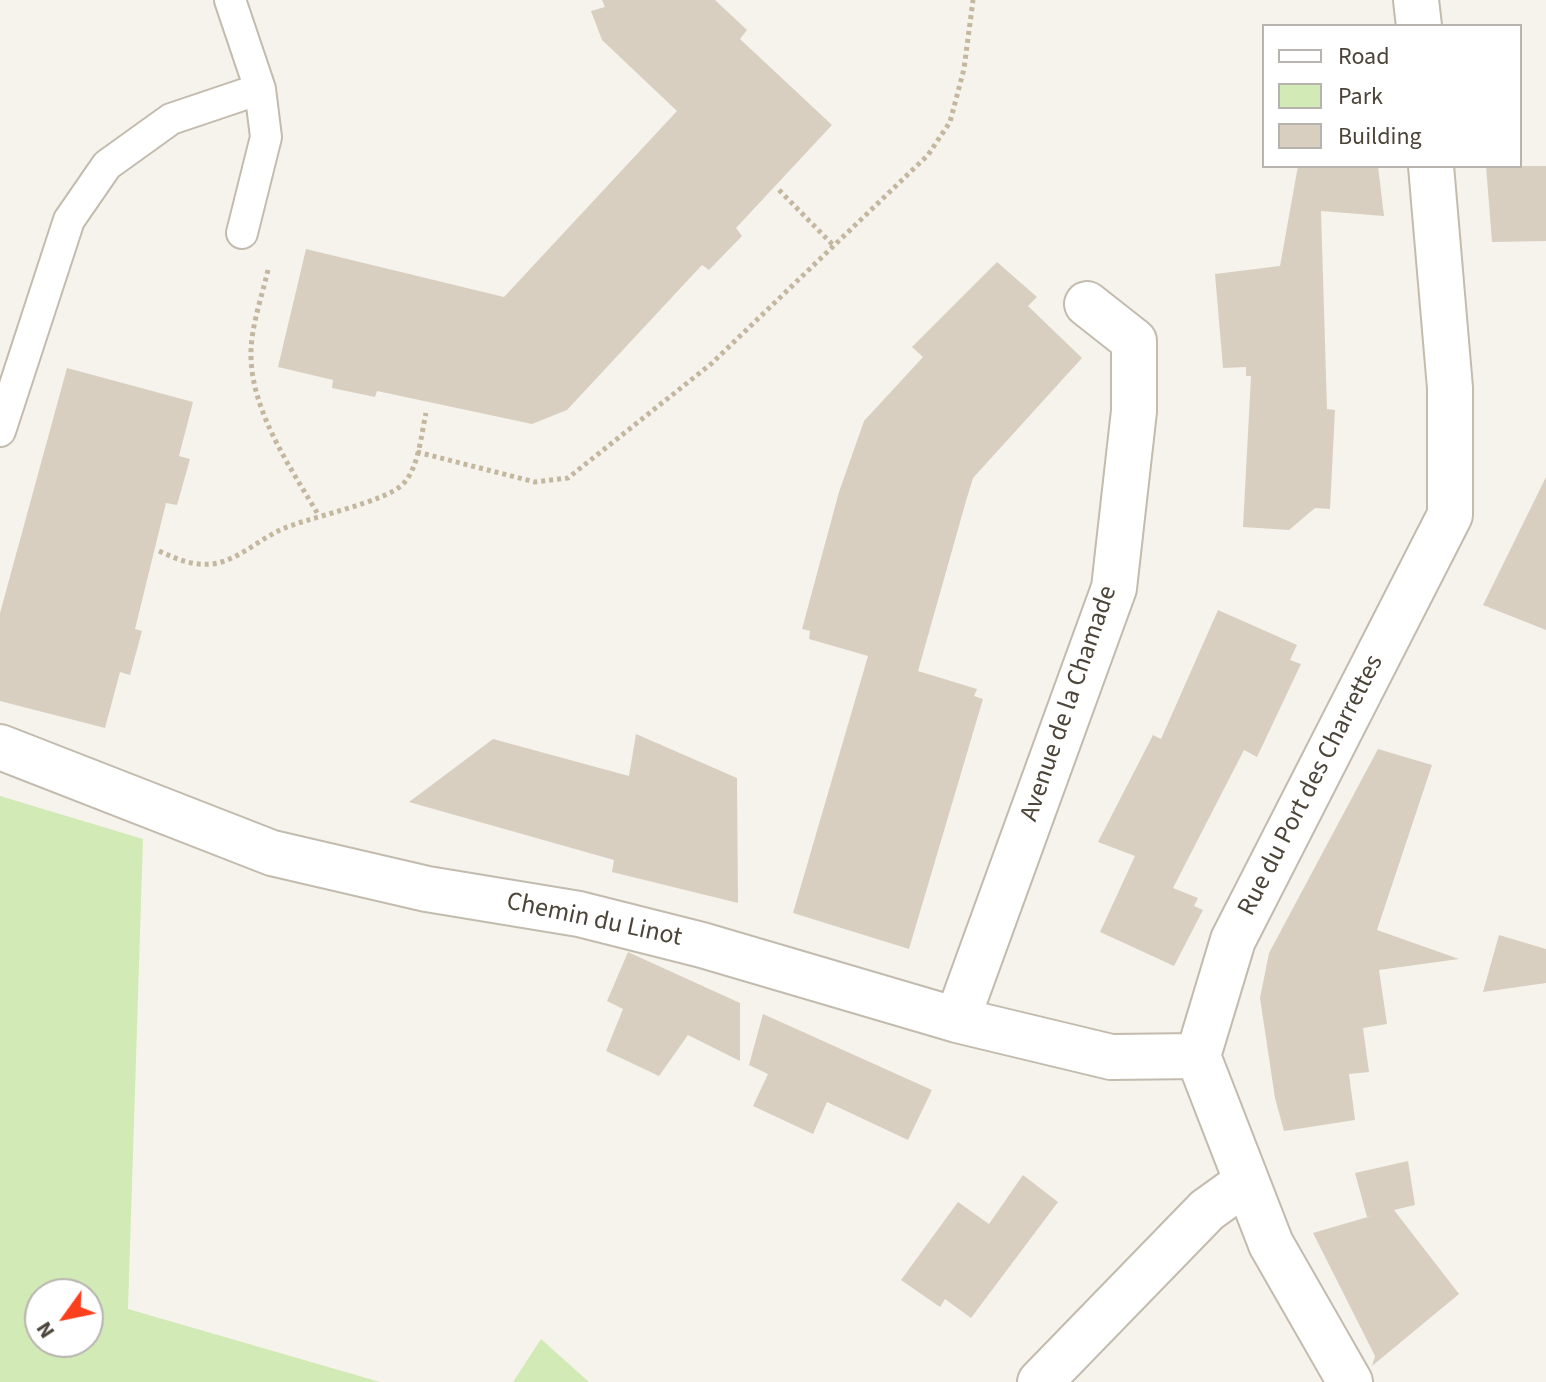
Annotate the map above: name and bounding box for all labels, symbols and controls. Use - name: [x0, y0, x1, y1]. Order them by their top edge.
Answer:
- legend: [1262, 24, 1522, 168]
- text: Road: [1338, 39, 1390, 74]
- text: Park: [1338, 79, 1383, 114]
- text: Building: [1338, 119, 1422, 154]
- street label: Avenue de la Chamade: [1015, 582, 1125, 826]
- street label: Rue du Port des Charrettes: [1233, 650, 1391, 922]
- street label: Chemin du Linot: [503, 887, 685, 955]
- north arrow: [24, 1278, 104, 1358]
- text: N: [28, 1315, 63, 1345]

